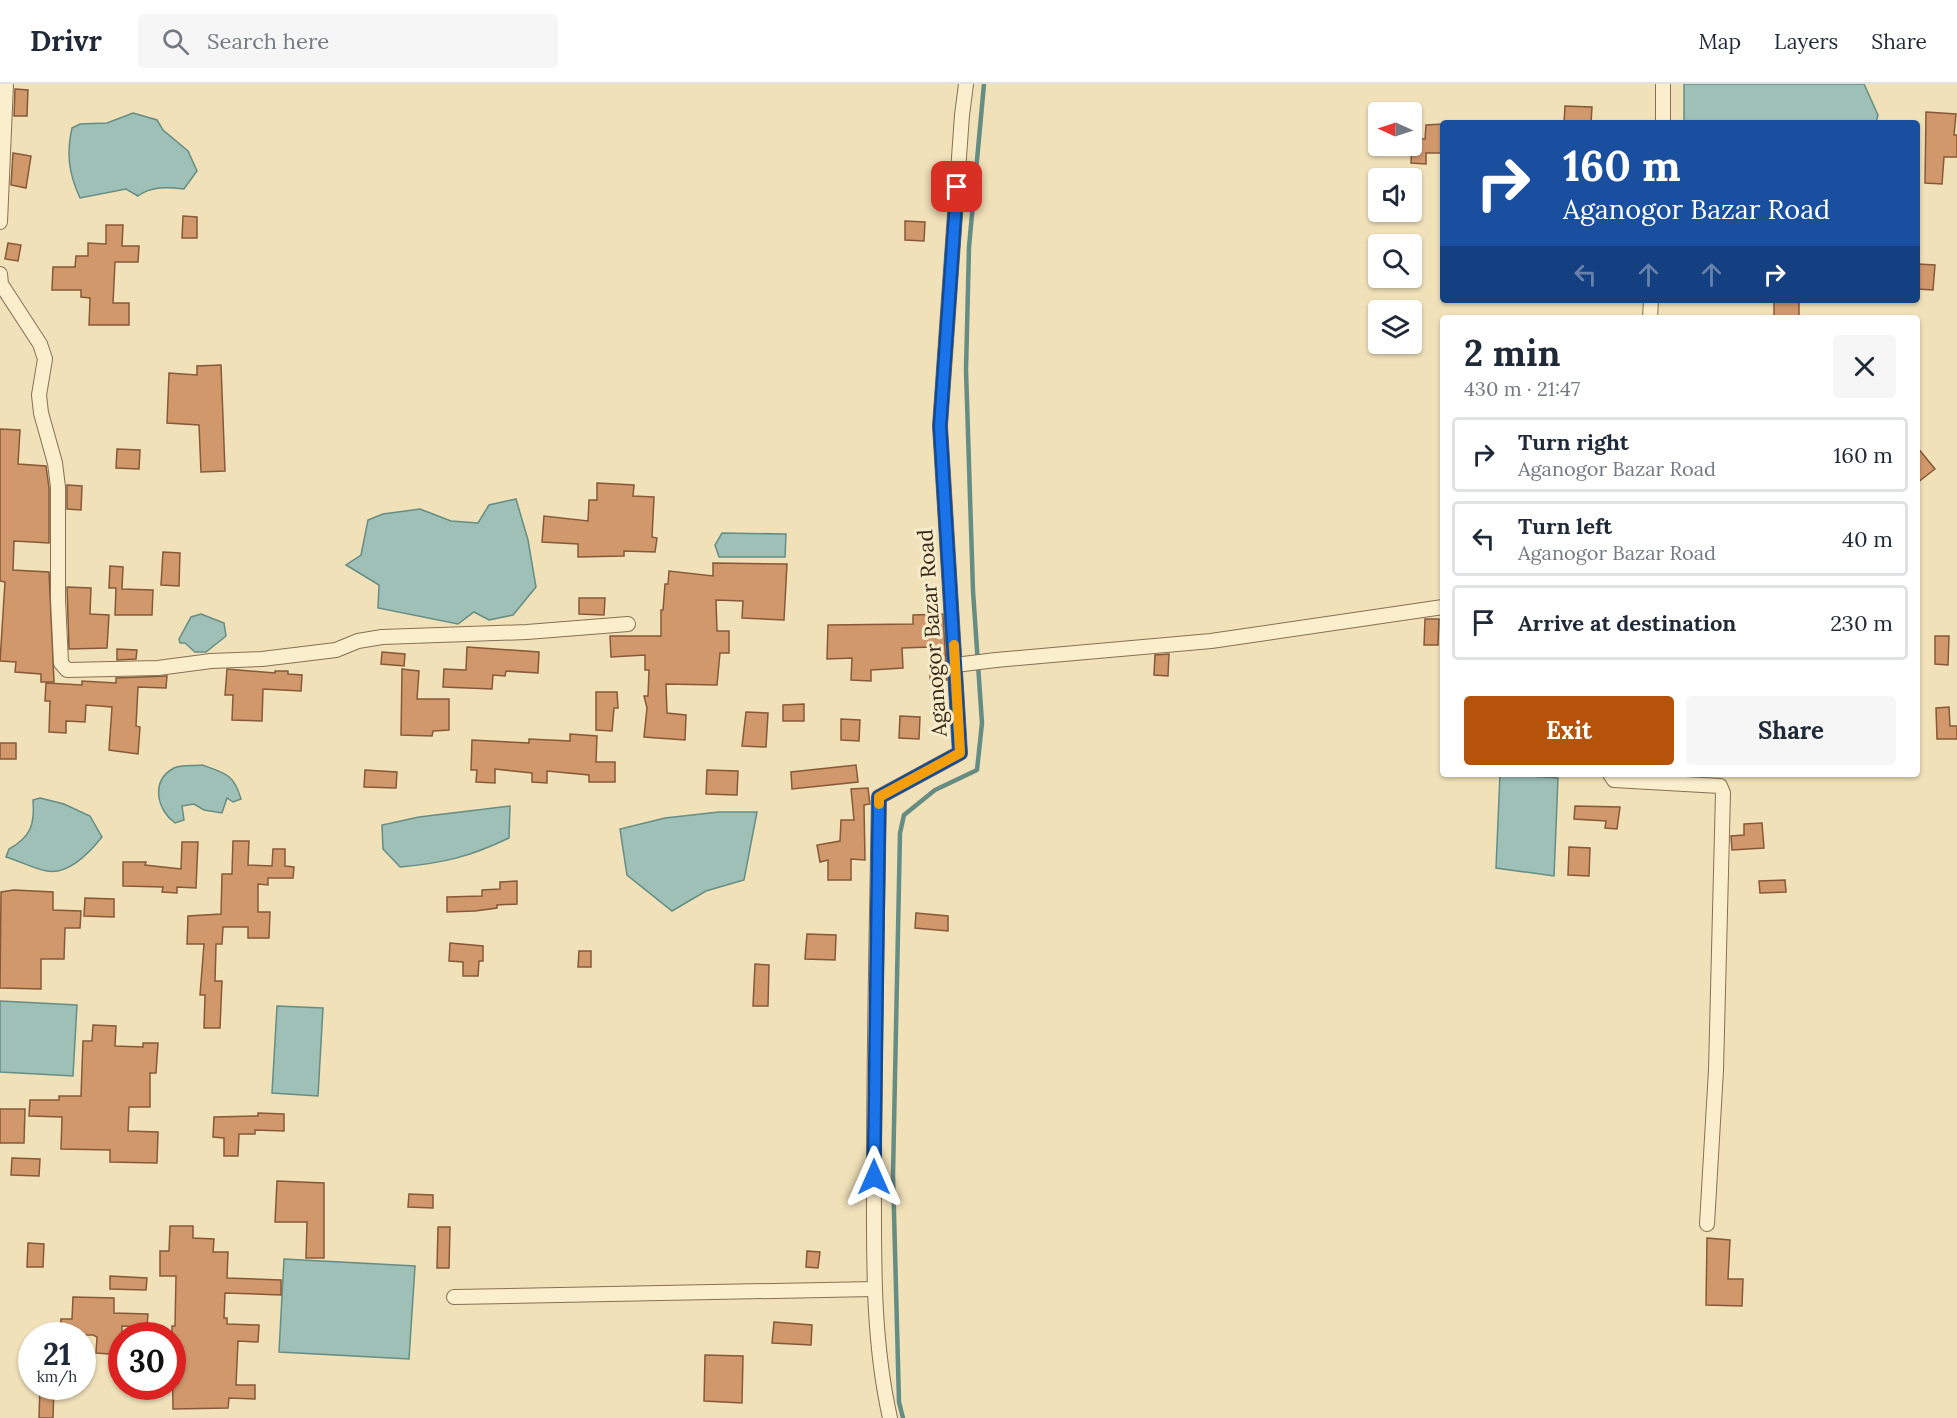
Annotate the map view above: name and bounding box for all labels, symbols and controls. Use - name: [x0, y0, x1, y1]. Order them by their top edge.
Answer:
- search box: [138, 14, 558, 68]
- text: Drivr: [30, 23, 102, 59]
- icon: search: [159, 25, 192, 58]
- text: Search here: [207, 27, 329, 55]
- text: Map: [1698, 28, 1741, 55]
- text: Layers: [1774, 28, 1838, 55]
- text: Share: [1871, 28, 1927, 55]
- north arrow: [1368, 102, 1422, 156]
- map controls: [1368, 102, 1422, 354]
- text: 160 m: [1563, 139, 1681, 193]
- icon: right: [1464, 144, 1542, 222]
- pin: [931, 161, 982, 212]
- button: sound: [1368, 168, 1422, 222]
- icon: arrive: [940, 170, 973, 203]
- text: Aganogor Bazar Road: [1563, 192, 1830, 226]
- button: search: [1368, 234, 1422, 288]
- icon: left: [1569, 258, 1602, 291]
- icon: ahead: [1632, 258, 1665, 291]
- icon: ahead: [1695, 258, 1728, 291]
- icon: right: [1758, 258, 1791, 291]
- button: layers: [1368, 300, 1422, 354]
- text: 2 min: [1464, 330, 1561, 376]
- button: close: [1833, 335, 1896, 398]
- text: 430 m · 21:47: [1464, 376, 1580, 401]
- text: Turn right: [1518, 428, 1629, 456]
- icon: right: [1467, 438, 1500, 471]
- text: 160 m: [1833, 441, 1893, 469]
- text: Aganogor Bazar Road: [1518, 456, 1716, 481]
- text: Turn left: [1518, 512, 1612, 540]
- icon: left: [1467, 522, 1500, 555]
- text: 40 m: [1842, 525, 1893, 553]
- street label: Aganogor Bazar Road: [911, 528, 953, 739]
- text: Aganogor Bazar Road: [1518, 540, 1716, 565]
- icon: arrive: [1467, 606, 1500, 639]
- text: Arrive at destination: [1518, 609, 1736, 637]
- text: 230 m: [1830, 609, 1893, 637]
- button: Exit: [1464, 696, 1674, 765]
- button: Share: [1686, 696, 1896, 765]
- position arrow: [842, 1145, 906, 1209]
- speed limit sign: 30: [108, 1322, 186, 1400]
- text: 21: [43, 1335, 71, 1373]
- text: km/h: [37, 1367, 77, 1386]

